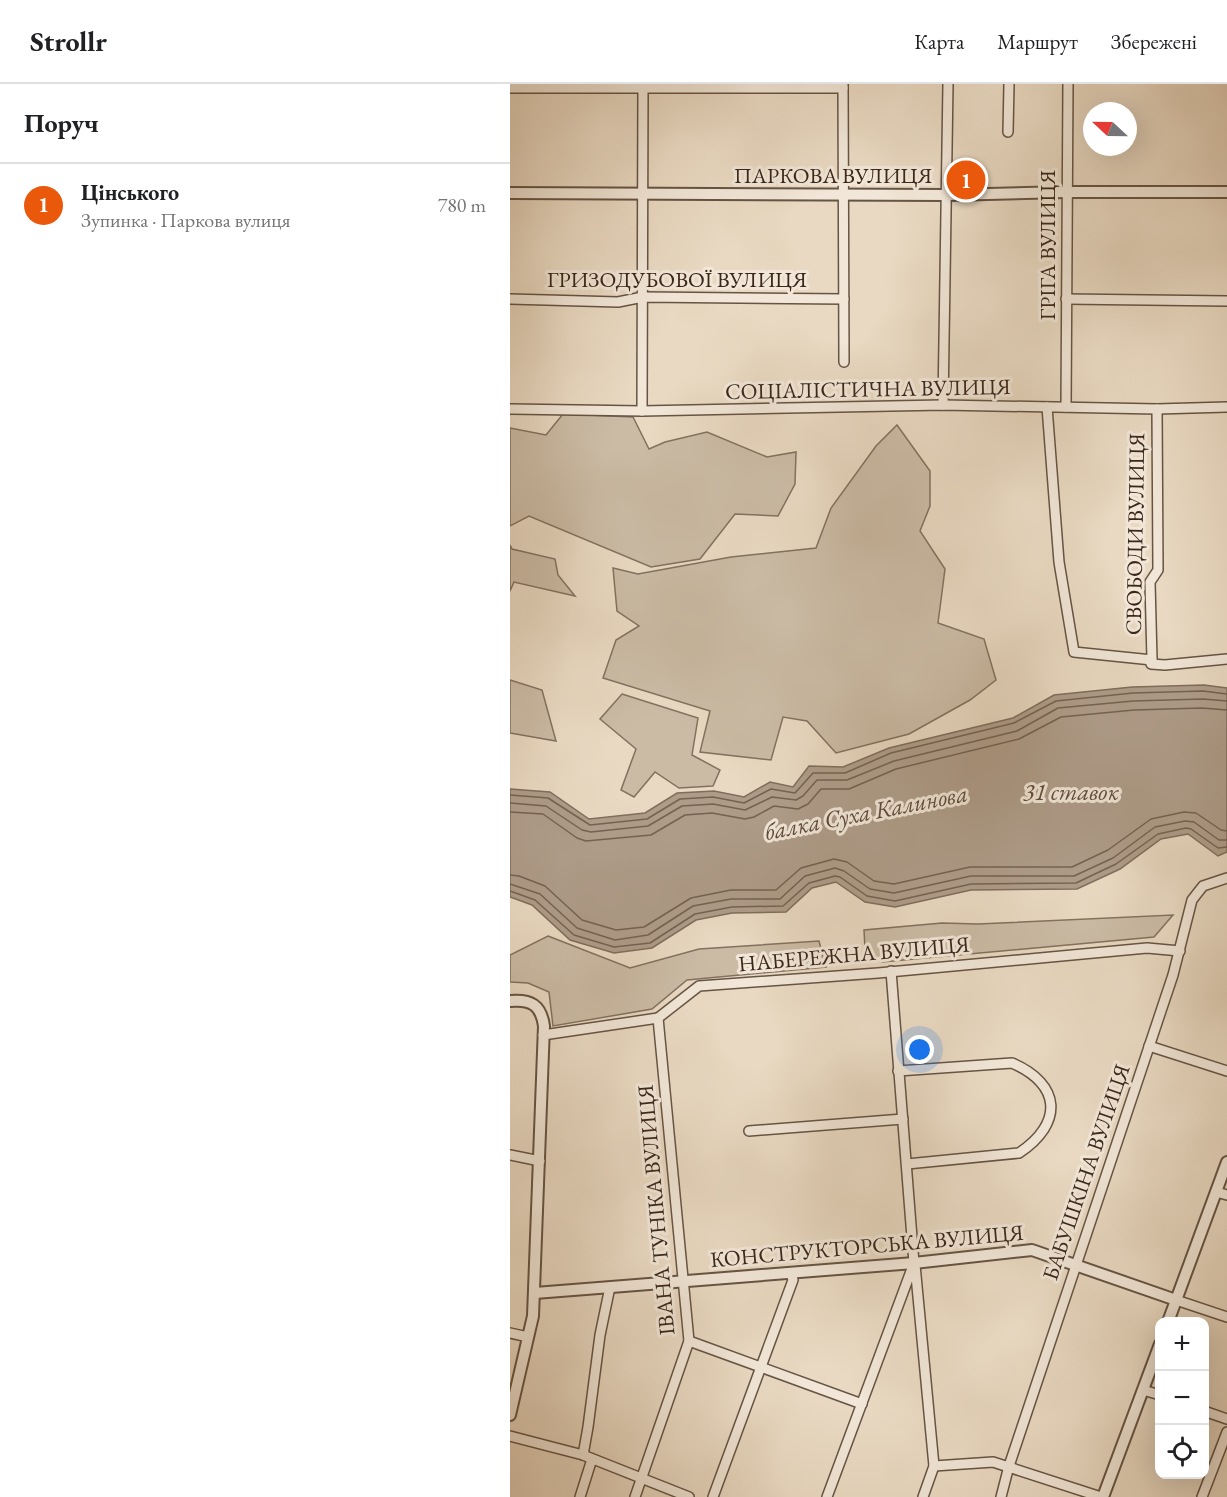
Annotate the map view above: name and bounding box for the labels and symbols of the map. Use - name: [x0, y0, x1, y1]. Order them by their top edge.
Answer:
- north arrow: [1083, 102, 1137, 156]
- pin: 1: [946, 158, 986, 202]
- street label: ПАРКОВА ВУЛИЦЯ: [734, 161, 933, 190]
- street label: ГРІГА ВУЛИЦЯ: [1033, 170, 1062, 320]
- street label: ГРИЗОДУБОВОЇ ВУЛИЦЯ: [547, 265, 807, 294]
- street label: СОЦІАЛІСТИЧНА ВУЛИЦЯ: [725, 372, 1011, 406]
- street label: СВОБОДИ ВУЛИЦЯ: [1119, 432, 1151, 635]
- water label: 31 ставок: [1023, 776, 1119, 807]
- water label: балка Суха Калинова: [762, 777, 970, 847]
- street label: НАБЕРЕЖНА ВУЛИЦЯ: [737, 929, 971, 979]
- your location: [905, 1035, 934, 1064]
- street label: БАБУШКІНА ВУЛИЦЯ: [1035, 1060, 1137, 1284]
- street label: ІВАНА ТУНІКА ВУЛИЦЯ: [631, 1083, 681, 1337]
- street label: КОНСТРУКТОРСЬКА ВУЛИЦЯ: [709, 1218, 1025, 1274]

